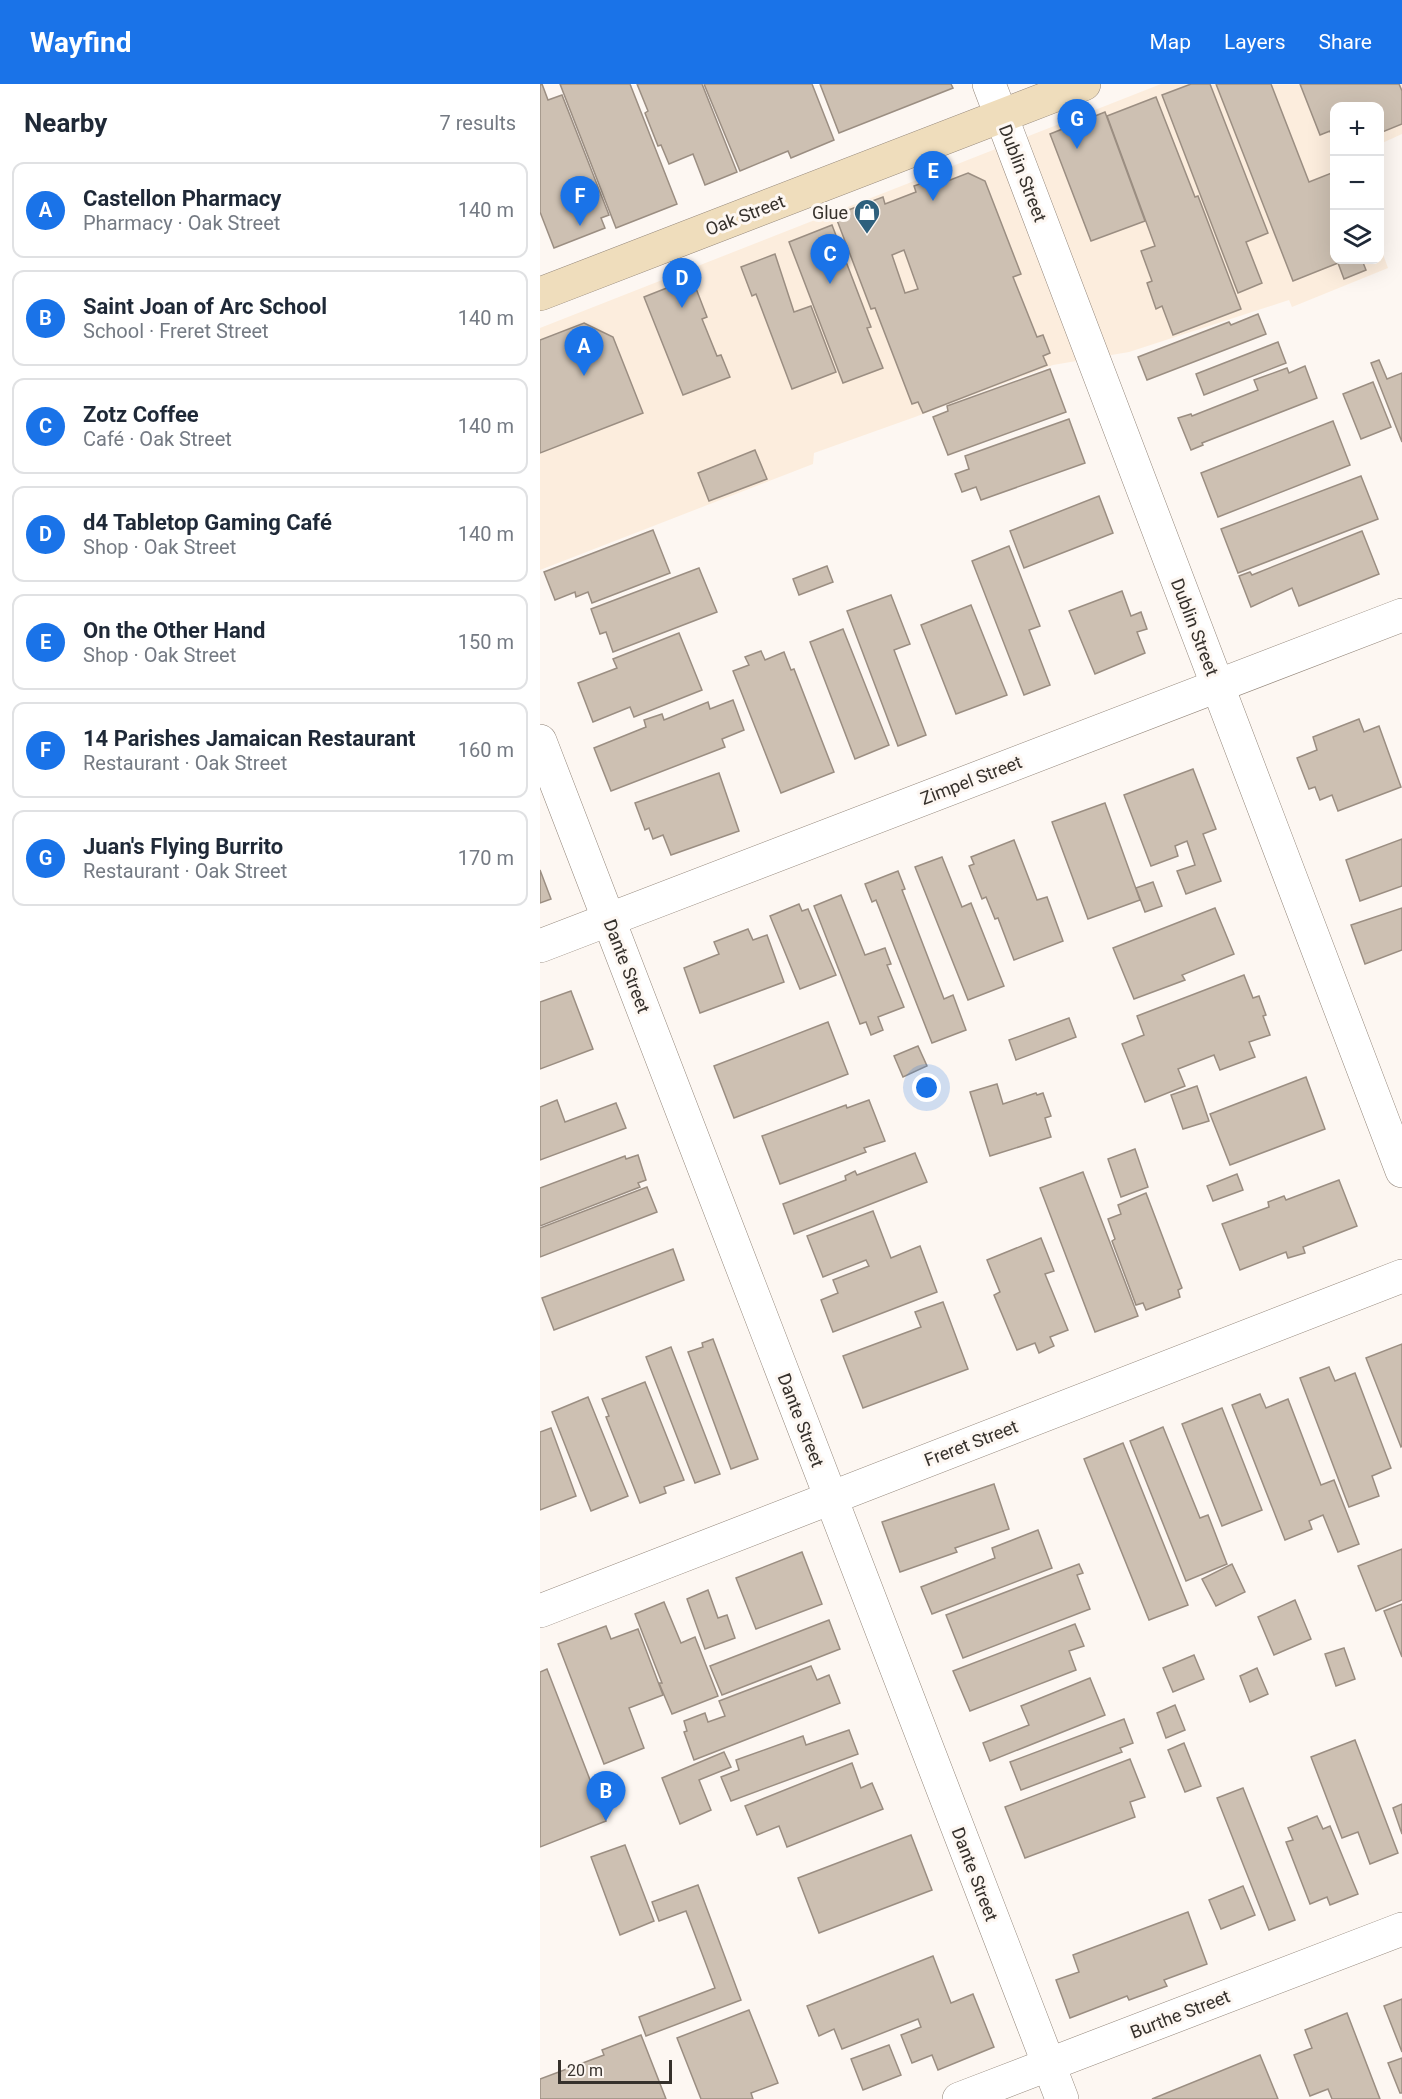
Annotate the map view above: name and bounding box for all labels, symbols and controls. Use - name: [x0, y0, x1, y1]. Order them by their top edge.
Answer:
- text: Wayfind: [30, 26, 131, 59]
- text: Map: [1149, 30, 1191, 54]
- text: Layers: [1224, 30, 1285, 54]
- text: Share: [1318, 30, 1372, 54]
- pin: G: [1058, 100, 1096, 149]
- map controls: [1330, 102, 1384, 264]
- button: +: [1330, 102, 1384, 156]
- text: Nearby: [24, 108, 107, 138]
- text: 7 results: [440, 111, 516, 135]
- street label: Dublin Street: [995, 121, 1051, 225]
- pin: E: [914, 152, 952, 201]
- button: −: [1330, 156, 1384, 210]
- pin: F: [560, 176, 600, 226]
- text: Castellon Pharmacy: [83, 186, 281, 211]
- street label: Oak Street: [702, 190, 788, 240]
- shop icon: Glue: [852, 197, 882, 235]
- text: A: [39, 198, 52, 222]
- text: 140 m: [458, 198, 514, 222]
- place label: Glue: [812, 202, 848, 223]
- button: layers: [1330, 210, 1384, 264]
- text: Pharmacy · Oak Street: [83, 211, 280, 235]
- pin: C: [810, 234, 850, 284]
- pin: D: [662, 258, 702, 308]
- text: Saint Joan of Arc School: [83, 294, 327, 319]
- text: B: [39, 306, 52, 330]
- text: 140 m: [458, 306, 514, 330]
- text: School · Freret Street: [83, 319, 269, 343]
- pin: A: [564, 326, 603, 376]
- text: Zotz Coffee: [83, 402, 199, 427]
- text: C: [39, 414, 52, 438]
- text: 140 m: [458, 414, 514, 438]
- text: Café · Oak Street: [83, 427, 232, 451]
- text: d4 Tabletop Gaming Café: [83, 510, 332, 535]
- text: D: [39, 522, 52, 546]
- text: 140 m: [458, 522, 514, 546]
- text: Shop · Oak Street: [83, 535, 236, 559]
- street label: Dublin Street: [1167, 575, 1223, 679]
- text: On the Other Hand: [83, 618, 265, 643]
- text: E: [40, 630, 51, 654]
- text: 150 m: [458, 630, 514, 654]
- text: Shop · Oak Street: [83, 643, 236, 667]
- text: 14 Parishes Jamaican Restaurant: [83, 726, 416, 751]
- text: F: [40, 738, 51, 762]
- text: 160 m: [458, 738, 514, 762]
- text: Restaurant · Oak Street: [83, 751, 287, 775]
- street label: Zimpel Street: [917, 751, 1025, 809]
- text: Juan's Flying Burrito: [83, 834, 283, 859]
- text: G: [39, 846, 52, 870]
- text: 170 m: [458, 846, 514, 870]
- text: Restaurant · Oak Street: [83, 859, 287, 883]
- street label: Dante Street: [599, 916, 655, 1016]
- your location: [912, 1073, 941, 1102]
- street label: Dante Street: [773, 1370, 829, 1470]
- street label: Freret Street: [921, 1416, 1021, 1470]
- pin: B: [586, 1772, 626, 1821]
- street label: Dante Street: [947, 1824, 1003, 1924]
- street label: Burthe Street: [1127, 1985, 1233, 2043]
- scale bar: [558, 2057, 672, 2084]
- text: 20 m: [567, 2061, 603, 2080]

